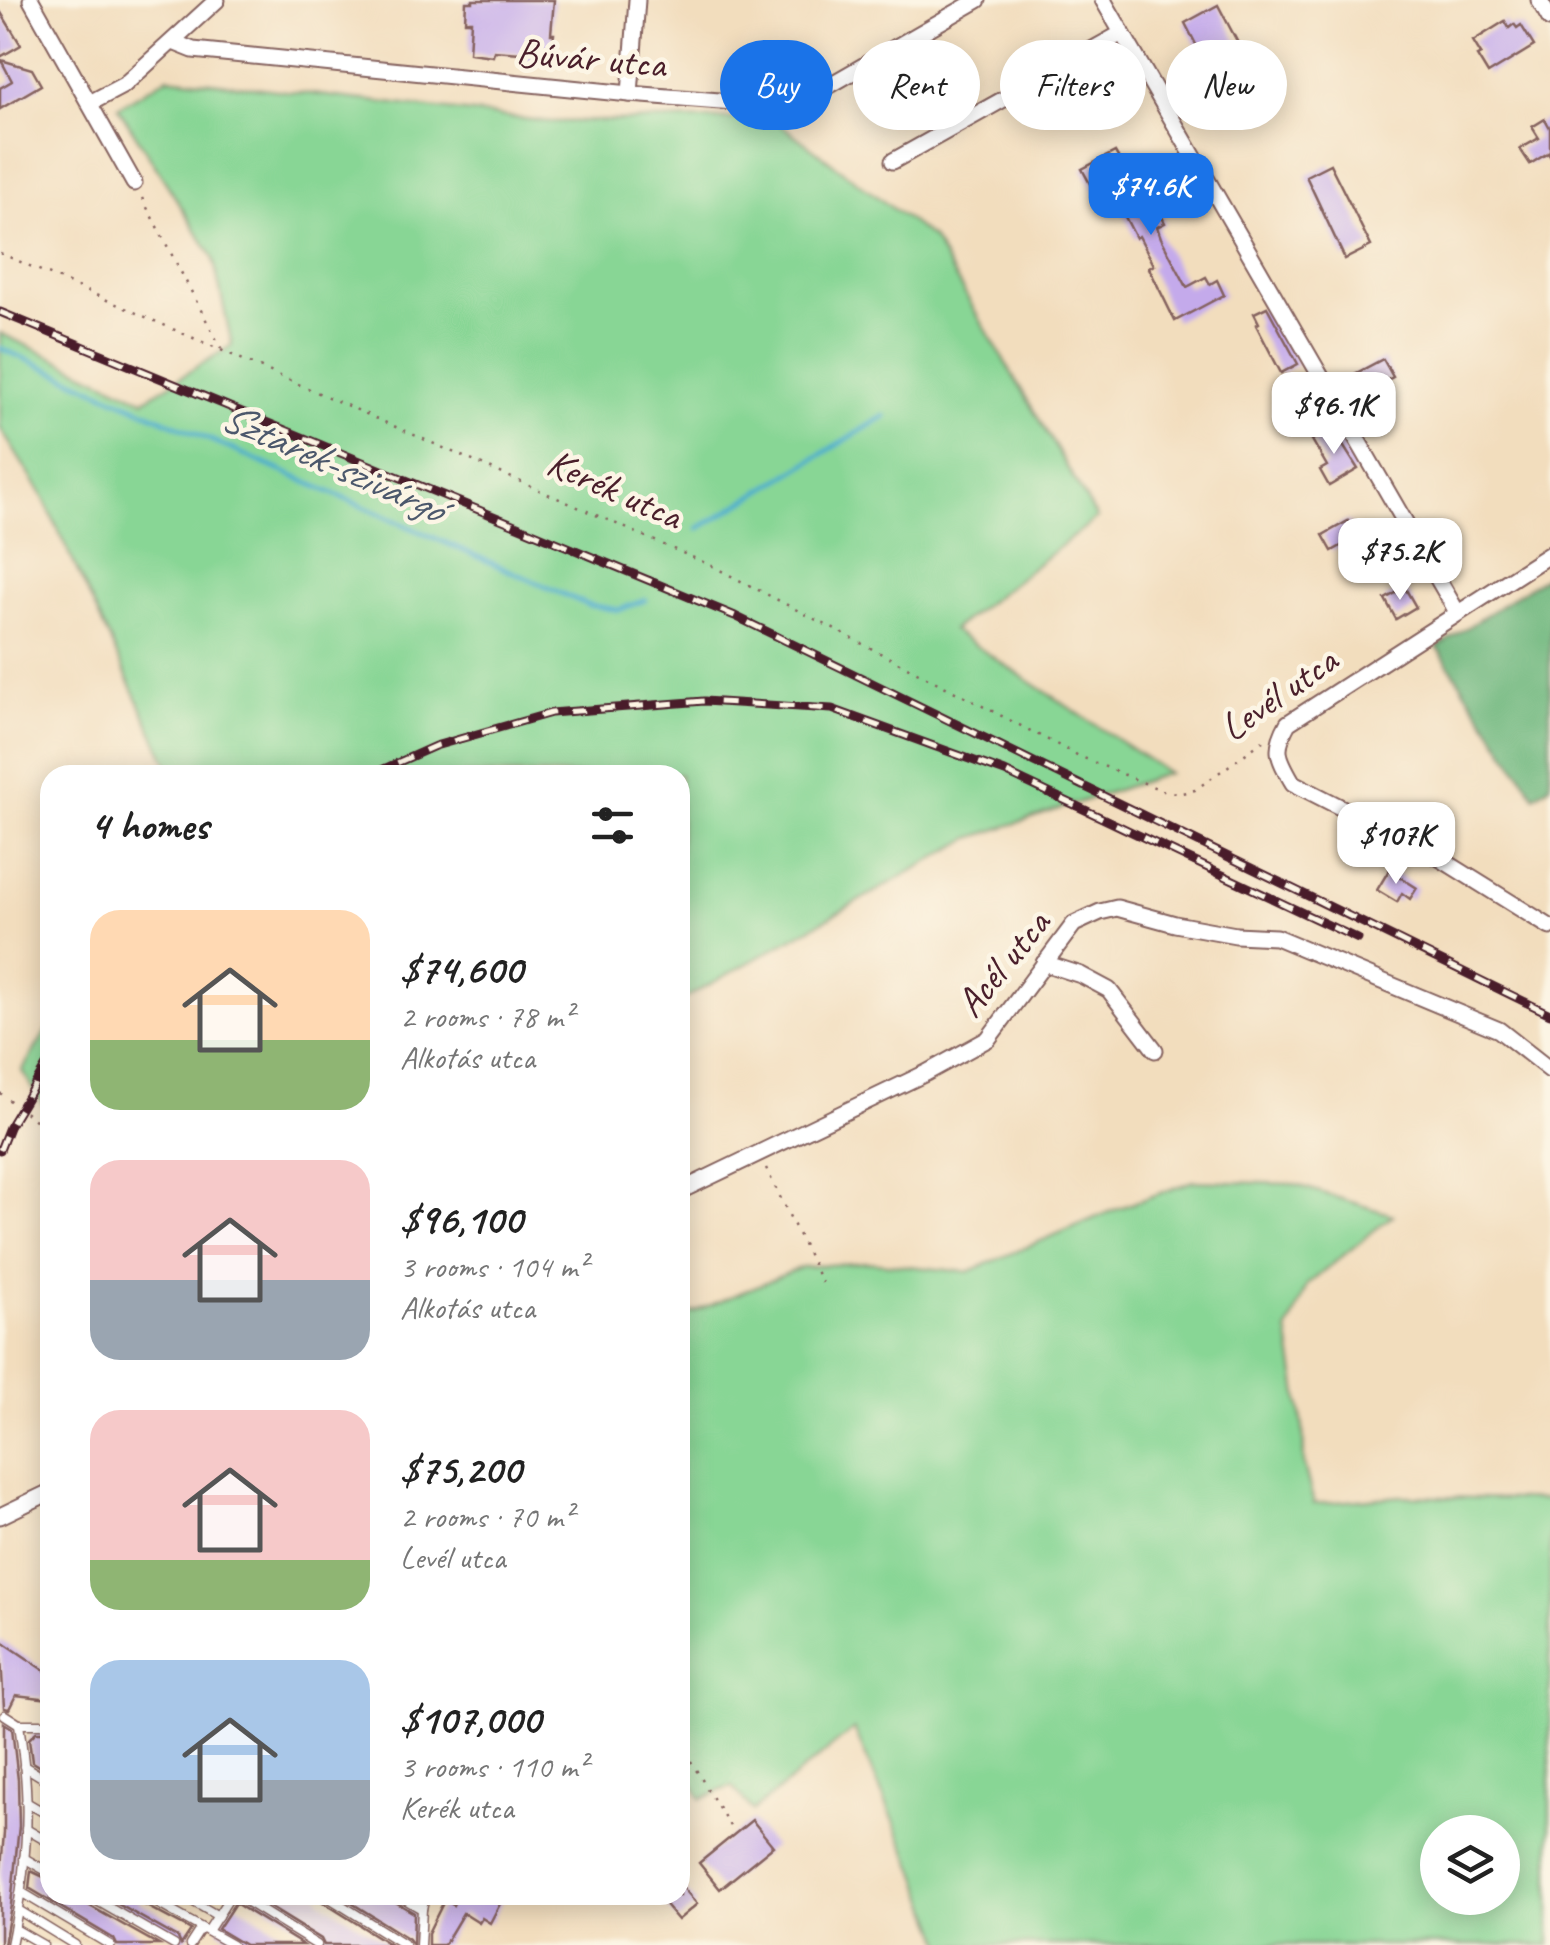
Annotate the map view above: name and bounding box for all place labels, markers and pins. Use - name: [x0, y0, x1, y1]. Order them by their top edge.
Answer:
- pin: $74.6K: [1070, 153, 1232, 238]
- pin: $96.1K: [1253, 372, 1415, 457]
- pin: $75.2K: [1319, 518, 1481, 603]
- pin: $107K: [1326, 802, 1466, 887]

